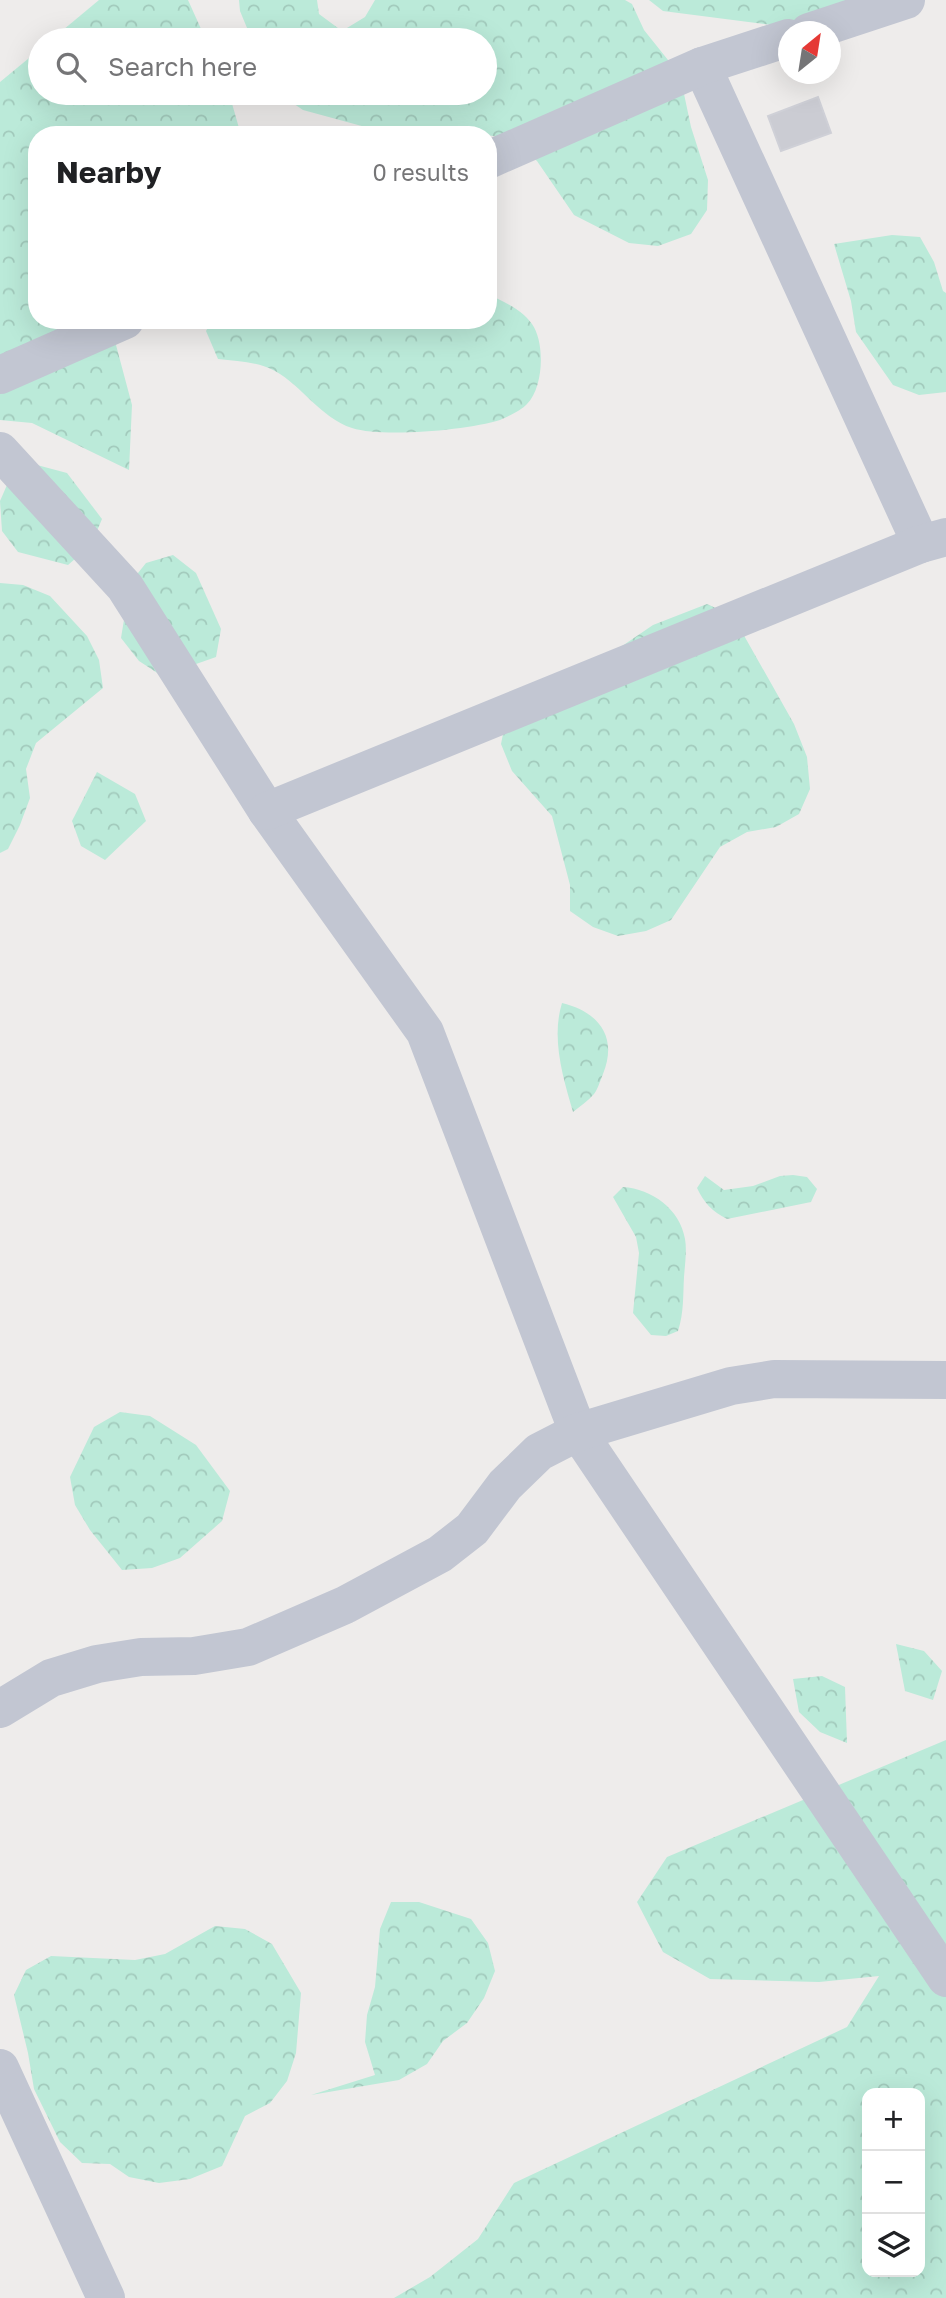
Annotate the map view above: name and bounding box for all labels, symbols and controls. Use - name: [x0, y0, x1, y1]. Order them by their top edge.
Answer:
- north arrow: [778, 21, 841, 84]
- search box: [28, 28, 497, 105]
- icon: search: [52, 48, 90, 86]
- text: Search here: [108, 51, 257, 82]
- text: Nearby: [56, 154, 161, 190]
- text: 0 results: [373, 158, 469, 186]
- map controls: [862, 2088, 925, 2277]
- button: +: [862, 2088, 925, 2151]
- button: −: [862, 2151, 925, 2214]
- button: layers: [862, 2214, 925, 2277]

